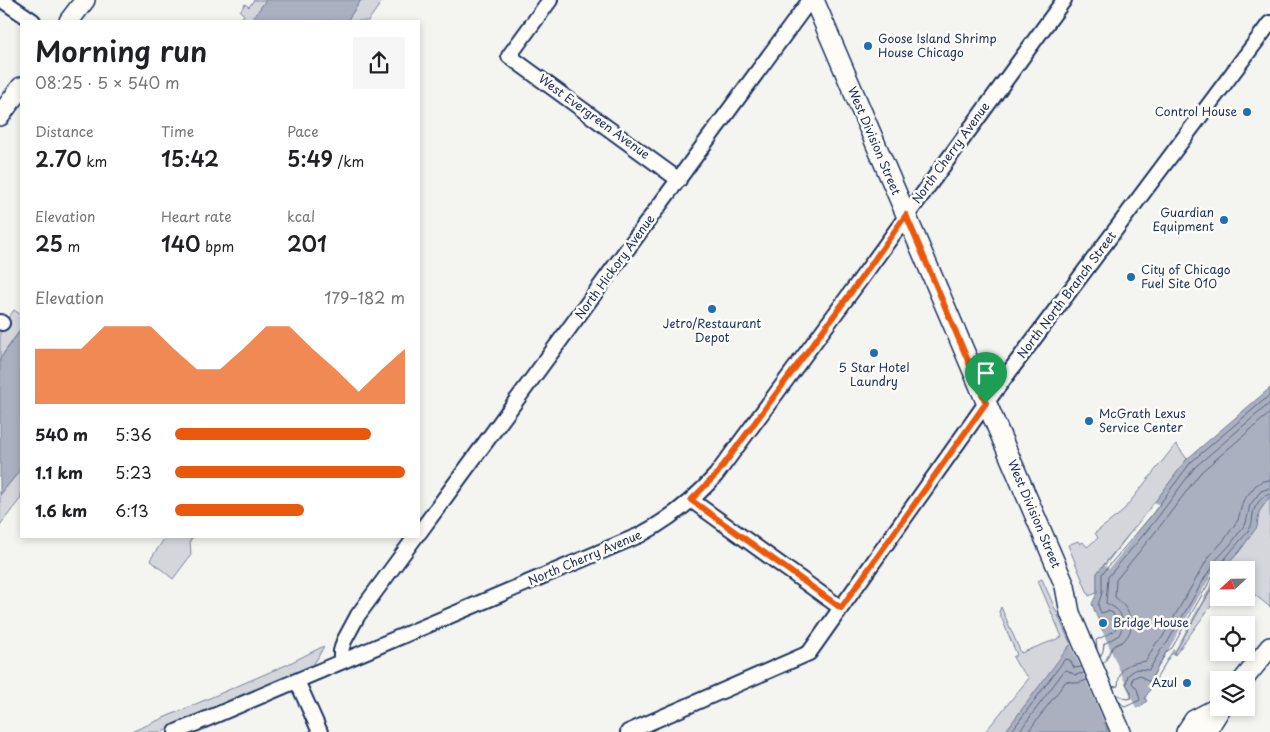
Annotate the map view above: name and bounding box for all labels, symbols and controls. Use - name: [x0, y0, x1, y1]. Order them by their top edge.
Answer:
- text: Morning run: [35, 29, 207, 72]
- place label: Goose Island Shrimp House Chicago: [878, 29, 997, 61]
- button: share: [353, 37, 405, 89]
- marker: Goose Island Shrimp House Chicago: [862, 40, 874, 52]
- text: 08:25 · 5 × 540 m: [35, 70, 180, 94]
- street label: West Evergreen Avenue: [535, 70, 654, 163]
- street label: West Division Street: [844, 84, 906, 198]
- street label: North Cherry Avenue: [907, 97, 994, 207]
- place label: Control House: [1155, 102, 1237, 120]
- marker: Control House: [1241, 106, 1253, 118]
- text: Distance: [35, 121, 94, 142]
- text: Time: [161, 121, 194, 142]
- text: Pace: [287, 121, 319, 142]
- text: 2.70: [35, 142, 82, 174]
- text: 15:42: [161, 142, 219, 174]
- text: 5:49: [287, 142, 333, 174]
- text: km: [82, 151, 107, 172]
- text: /km: [333, 151, 364, 172]
- place label: Guardian Equipment: [1152, 203, 1214, 235]
- text: Elevation: [35, 206, 95, 227]
- text: Heart rate: [161, 206, 232, 227]
- text: kcal: [287, 206, 315, 227]
- street label: North Hickory Avenue: [570, 210, 659, 322]
- marker: Guardian Equipment: [1218, 214, 1230, 226]
- text: 25: [35, 227, 63, 259]
- text: 140: [161, 227, 201, 259]
- text: 201: [287, 227, 327, 259]
- street label: North North Branch Street: [1012, 227, 1120, 362]
- text: m: [63, 236, 80, 257]
- text: bpm: [201, 236, 234, 257]
- place label: City of Chicago Fuel Site 010: [1141, 260, 1231, 292]
- marker: City of Chicago Fuel Site 010: [1125, 271, 1137, 283]
- text: Elevation: [35, 285, 104, 309]
- text: 179–182 m: [324, 285, 405, 309]
- marker: Jetro/Restaurant Depot: [706, 303, 718, 315]
- place label: Jetro/Restaurant Depot: [663, 314, 761, 346]
- marker: 5 Star Hotel Laundry: [868, 347, 880, 359]
- pin: [965, 352, 1007, 403]
- place label: 5 Star Hotel Laundry: [839, 358, 909, 390]
- icon: arrive: [972, 359, 1000, 387]
- place label: McGrath Lexus Service Center: [1099, 404, 1186, 436]
- marker: McGrath Lexus Service Center: [1083, 415, 1095, 427]
- text: 540 m: [35, 422, 88, 446]
- text: 5:36: [115, 422, 152, 446]
- street label: West Division Street: [1004, 457, 1066, 571]
- text: 1.1 km: [35, 460, 83, 484]
- text: 5:23: [115, 460, 152, 484]
- text: 1.6 km: [35, 498, 87, 522]
- text: 6:13: [115, 498, 149, 522]
- street label: North Cherry Avenue: [525, 525, 645, 589]
- north arrow: [1210, 561, 1255, 606]
- map controls: [1210, 561, 1255, 716]
- place label: Bridge House: [1113, 613, 1189, 631]
- button: locate: [1210, 616, 1255, 661]
- marker: Bridge House: [1097, 617, 1109, 629]
- button: layers: [1210, 671, 1255, 716]
- place label: Azul: [1152, 673, 1177, 691]
- marker: Azul: [1181, 677, 1193, 689]

